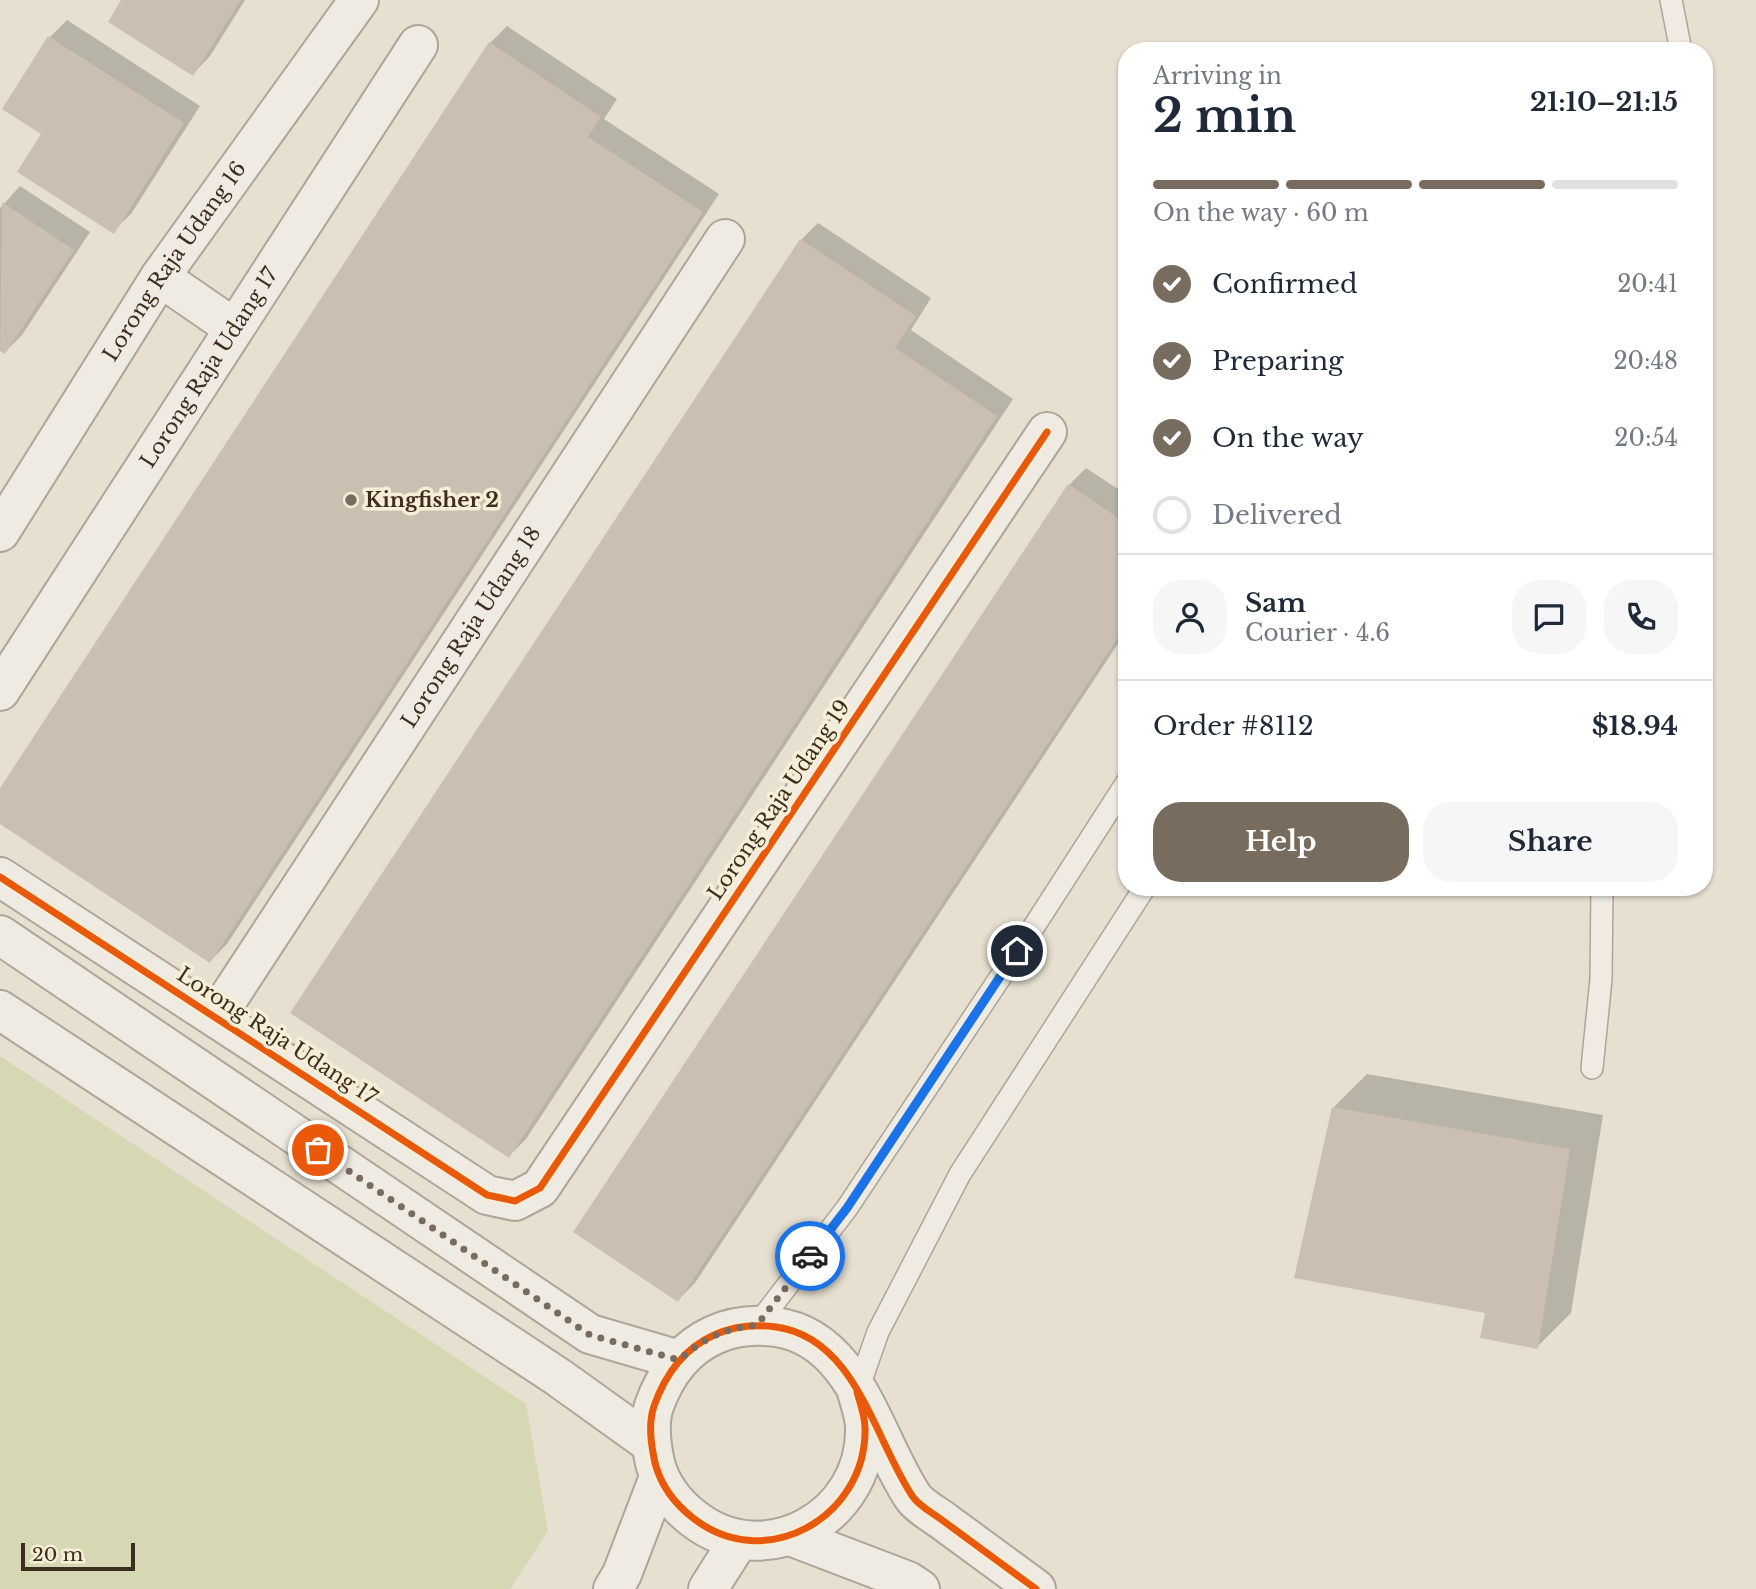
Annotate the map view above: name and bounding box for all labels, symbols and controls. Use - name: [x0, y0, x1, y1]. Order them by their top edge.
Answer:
- text: Arriving in: [1153, 62, 1282, 90]
- text: 21:10–21:15: [1530, 86, 1678, 118]
- text: 2 min: [1153, 87, 1296, 144]
- street label: Lorong Raja Udang 16: [97, 156, 252, 366]
- text: On the way · 60 m: [1153, 199, 1369, 227]
- street label: Lorong Raja Udang 17: [135, 262, 284, 473]
- icon: check: [1153, 265, 1191, 303]
- text: Confirmed: [1212, 268, 1357, 300]
- text: 20:41: [1617, 270, 1678, 298]
- icon: check: [1153, 342, 1191, 380]
- text: Preparing: [1212, 345, 1344, 377]
- text: 20:48: [1613, 347, 1678, 375]
- icon: check: [1153, 419, 1191, 457]
- text: On the way: [1212, 422, 1364, 454]
- text: 20:54: [1614, 424, 1678, 452]
- place label: Kingfisher 2: [365, 487, 499, 513]
- marker: Kingfisher 2: [343, 492, 359, 508]
- text: Delivered: [1212, 499, 1342, 531]
- street label: Lorong Raja Udang 18: [396, 521, 546, 733]
- button: person: [1153, 580, 1227, 654]
- button: chat: [1512, 580, 1586, 654]
- button: phone: [1604, 580, 1678, 654]
- text: Sam: [1245, 587, 1306, 619]
- text: Courier · 4.6: [1245, 619, 1390, 647]
- street label: Lorong Raja Udang 19: [702, 695, 856, 905]
- text: Order #8112: [1153, 710, 1314, 742]
- text: $18.94: [1592, 710, 1678, 742]
- button: Help: [1153, 802, 1409, 882]
- button: Share: [1423, 802, 1678, 882]
- pin: [987, 921, 1047, 981]
- icon: home: [998, 932, 1036, 970]
- street label: Lorong Raja Udang 17: [172, 962, 382, 1111]
- pin: [288, 1120, 348, 1180]
- icon: bag: [299, 1131, 337, 1169]
- courier: [775, 1221, 845, 1291]
- icon: car: [791, 1237, 829, 1275]
- scale bar: [21, 1540, 135, 1572]
- text: 20 m: [32, 1543, 83, 1566]

